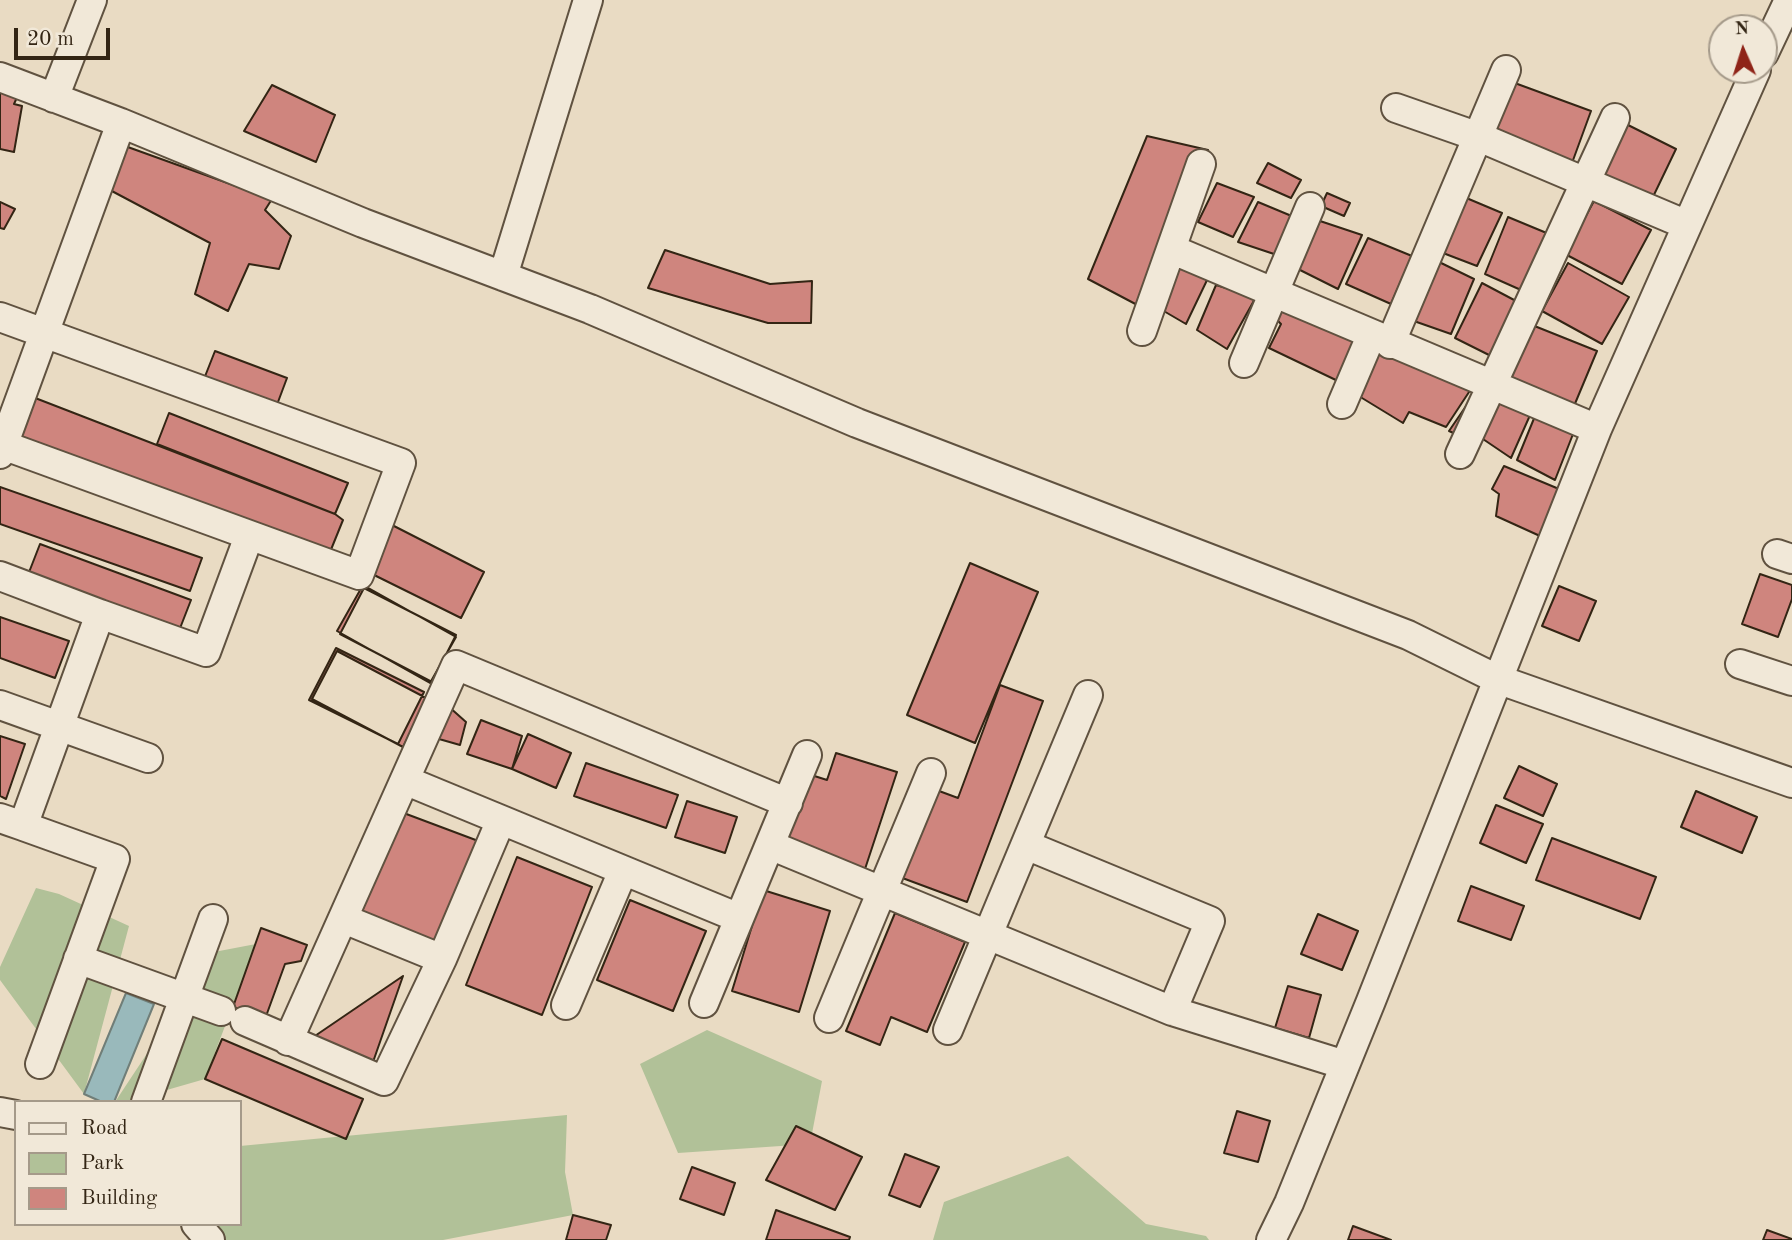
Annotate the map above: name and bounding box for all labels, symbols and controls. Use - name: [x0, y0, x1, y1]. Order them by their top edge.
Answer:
- scale bar: [18, 14, 114, 58]
- north arrow: [1708, 14, 1778, 84]
- text: N: [1734, 20, 1750, 39]
- text: 20 m: [27, 29, 74, 50]
- legend: [14, 1100, 242, 1226]
- text: Road: [81, 1118, 128, 1139]
- text: Park: [81, 1153, 124, 1174]
- text: Building: [81, 1188, 157, 1209]

